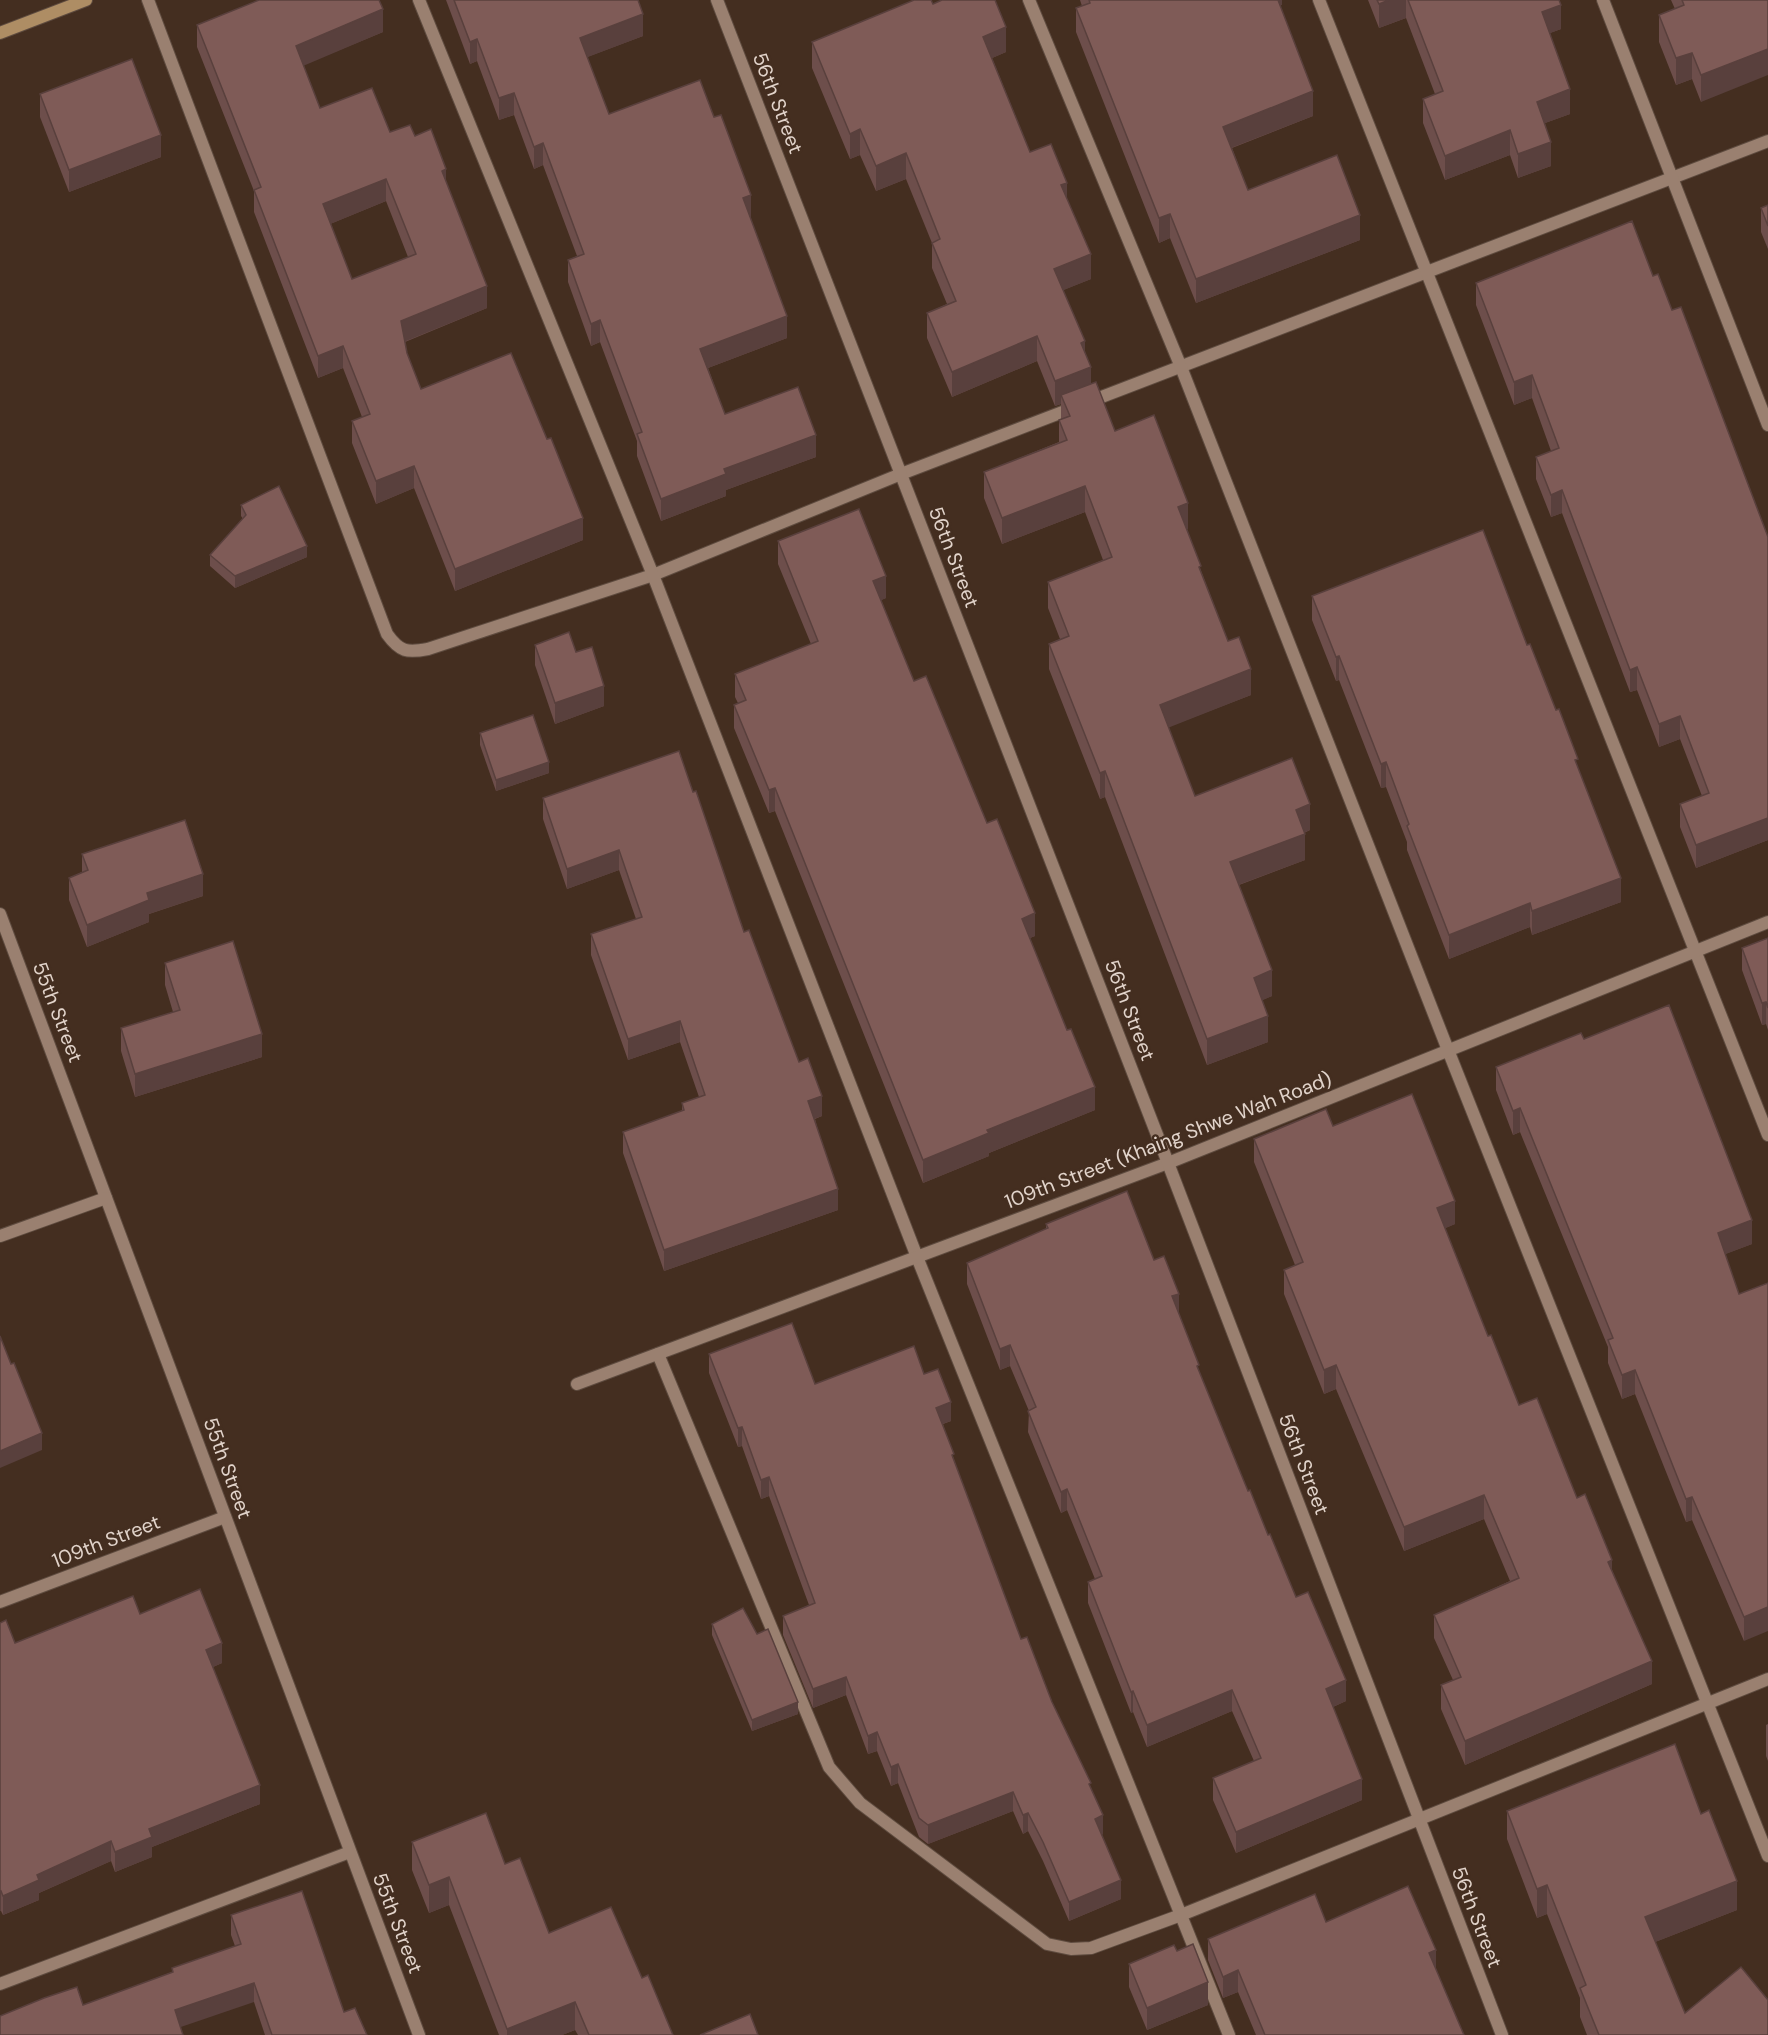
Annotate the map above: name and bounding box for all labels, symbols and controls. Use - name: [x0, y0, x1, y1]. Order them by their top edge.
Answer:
- street label: 56th Street: [747, 49, 809, 157]
- street label: 56th Street: [923, 503, 985, 611]
- street label: 56th Street: [1099, 956, 1161, 1064]
- street label: 55th Street: [27, 958, 89, 1066]
- street label: 109th Street (Khaing Shwe Wah Road): [1001, 1065, 1335, 1215]
- street label: 56th Street: [1273, 1410, 1335, 1518]
- street label: 55th Street: [198, 1414, 258, 1522]
- street label: 109th Street: [48, 1508, 164, 1574]
- street label: 56th Street: [1446, 1863, 1508, 1971]
- street label: 55th Street: [367, 1869, 429, 1977]

